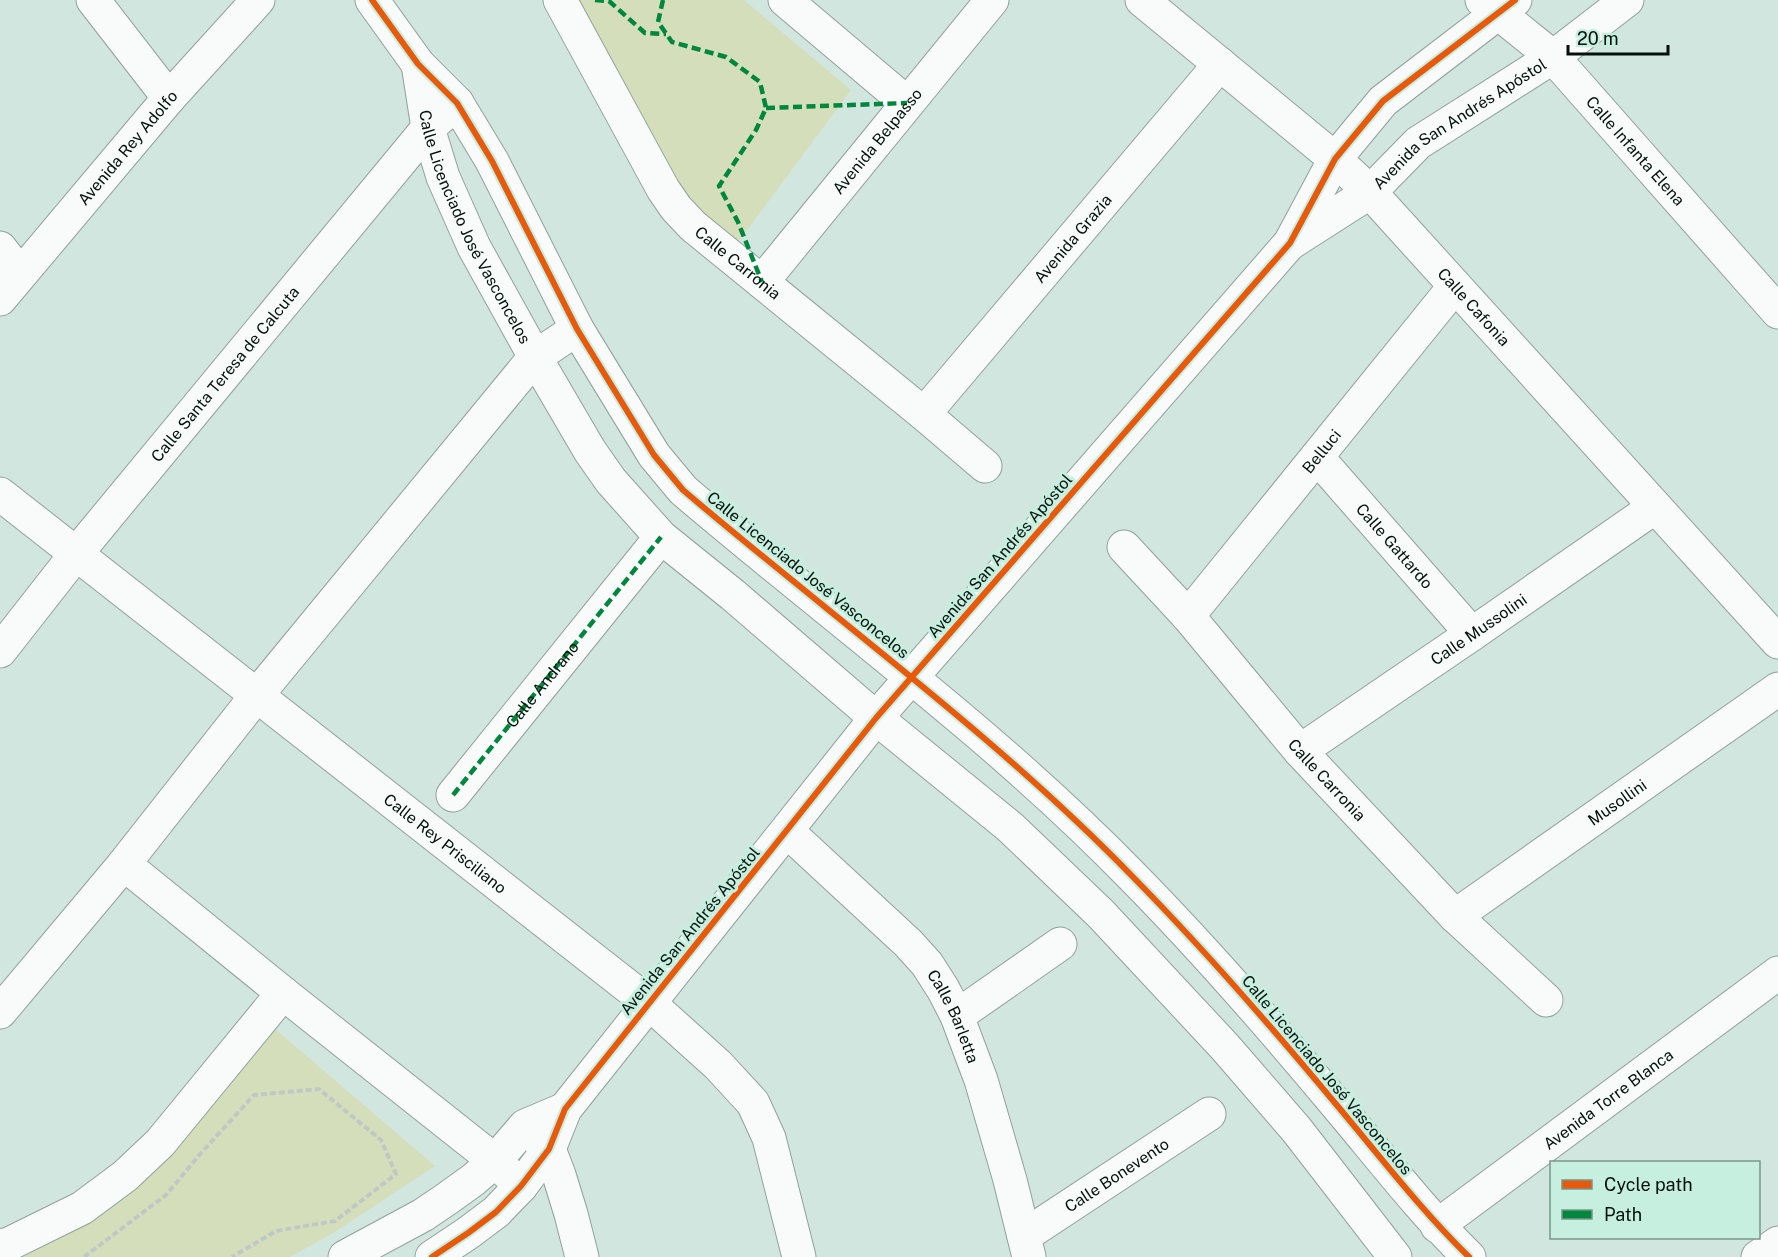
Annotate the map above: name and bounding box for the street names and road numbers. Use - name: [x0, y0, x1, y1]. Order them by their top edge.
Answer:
- street label: Avenida San Andrés Apóstol: [1369, 54, 1550, 193]
- street label: Avenida Belpasso: [828, 84, 926, 198]
- street label: Avenida Rey Adolfo: [74, 86, 181, 209]
- street label: Calle Infanta Elena: [1582, 92, 1689, 209]
- street label: Calle Licenciado José Vasconcelos: [416, 109, 535, 347]
- street label: Avenida Grazia: [1030, 190, 1115, 287]
- street label: Calle Carronia: [691, 222, 785, 303]
- street label: Calle Cafonia: [1434, 264, 1514, 350]
- street label: Calle Santa Teresa de Calcuta: [147, 282, 303, 465]
- street label: Belluci: [1298, 425, 1345, 477]
- street label: Avenida San Andrés Apóstol: [924, 470, 1076, 642]
- street label: Calle Licenciado José Vasconcelos: [703, 488, 913, 662]
- street label: Calle Gattardo: [1352, 499, 1437, 592]
- street label: Calle Mussolini: [1427, 590, 1530, 669]
- street label: Calle Andrano: [502, 638, 582, 731]
- street label: Calle Carronia: [1284, 735, 1370, 825]
- street label: Musollini: [1584, 775, 1650, 829]
- street label: Calle Rey Prisciliano: [380, 789, 511, 897]
- street label: Avenida San Andrés Apóstol: [616, 843, 764, 1019]
- street label: Calle Barletta: [923, 966, 983, 1065]
- street label: Calle Licenciado José Vasconcelos: [1238, 971, 1416, 1179]
- street label: Avenida Torre Blanca: [1539, 1045, 1677, 1153]
- street label: Calle Bonevento: [1061, 1134, 1172, 1216]

